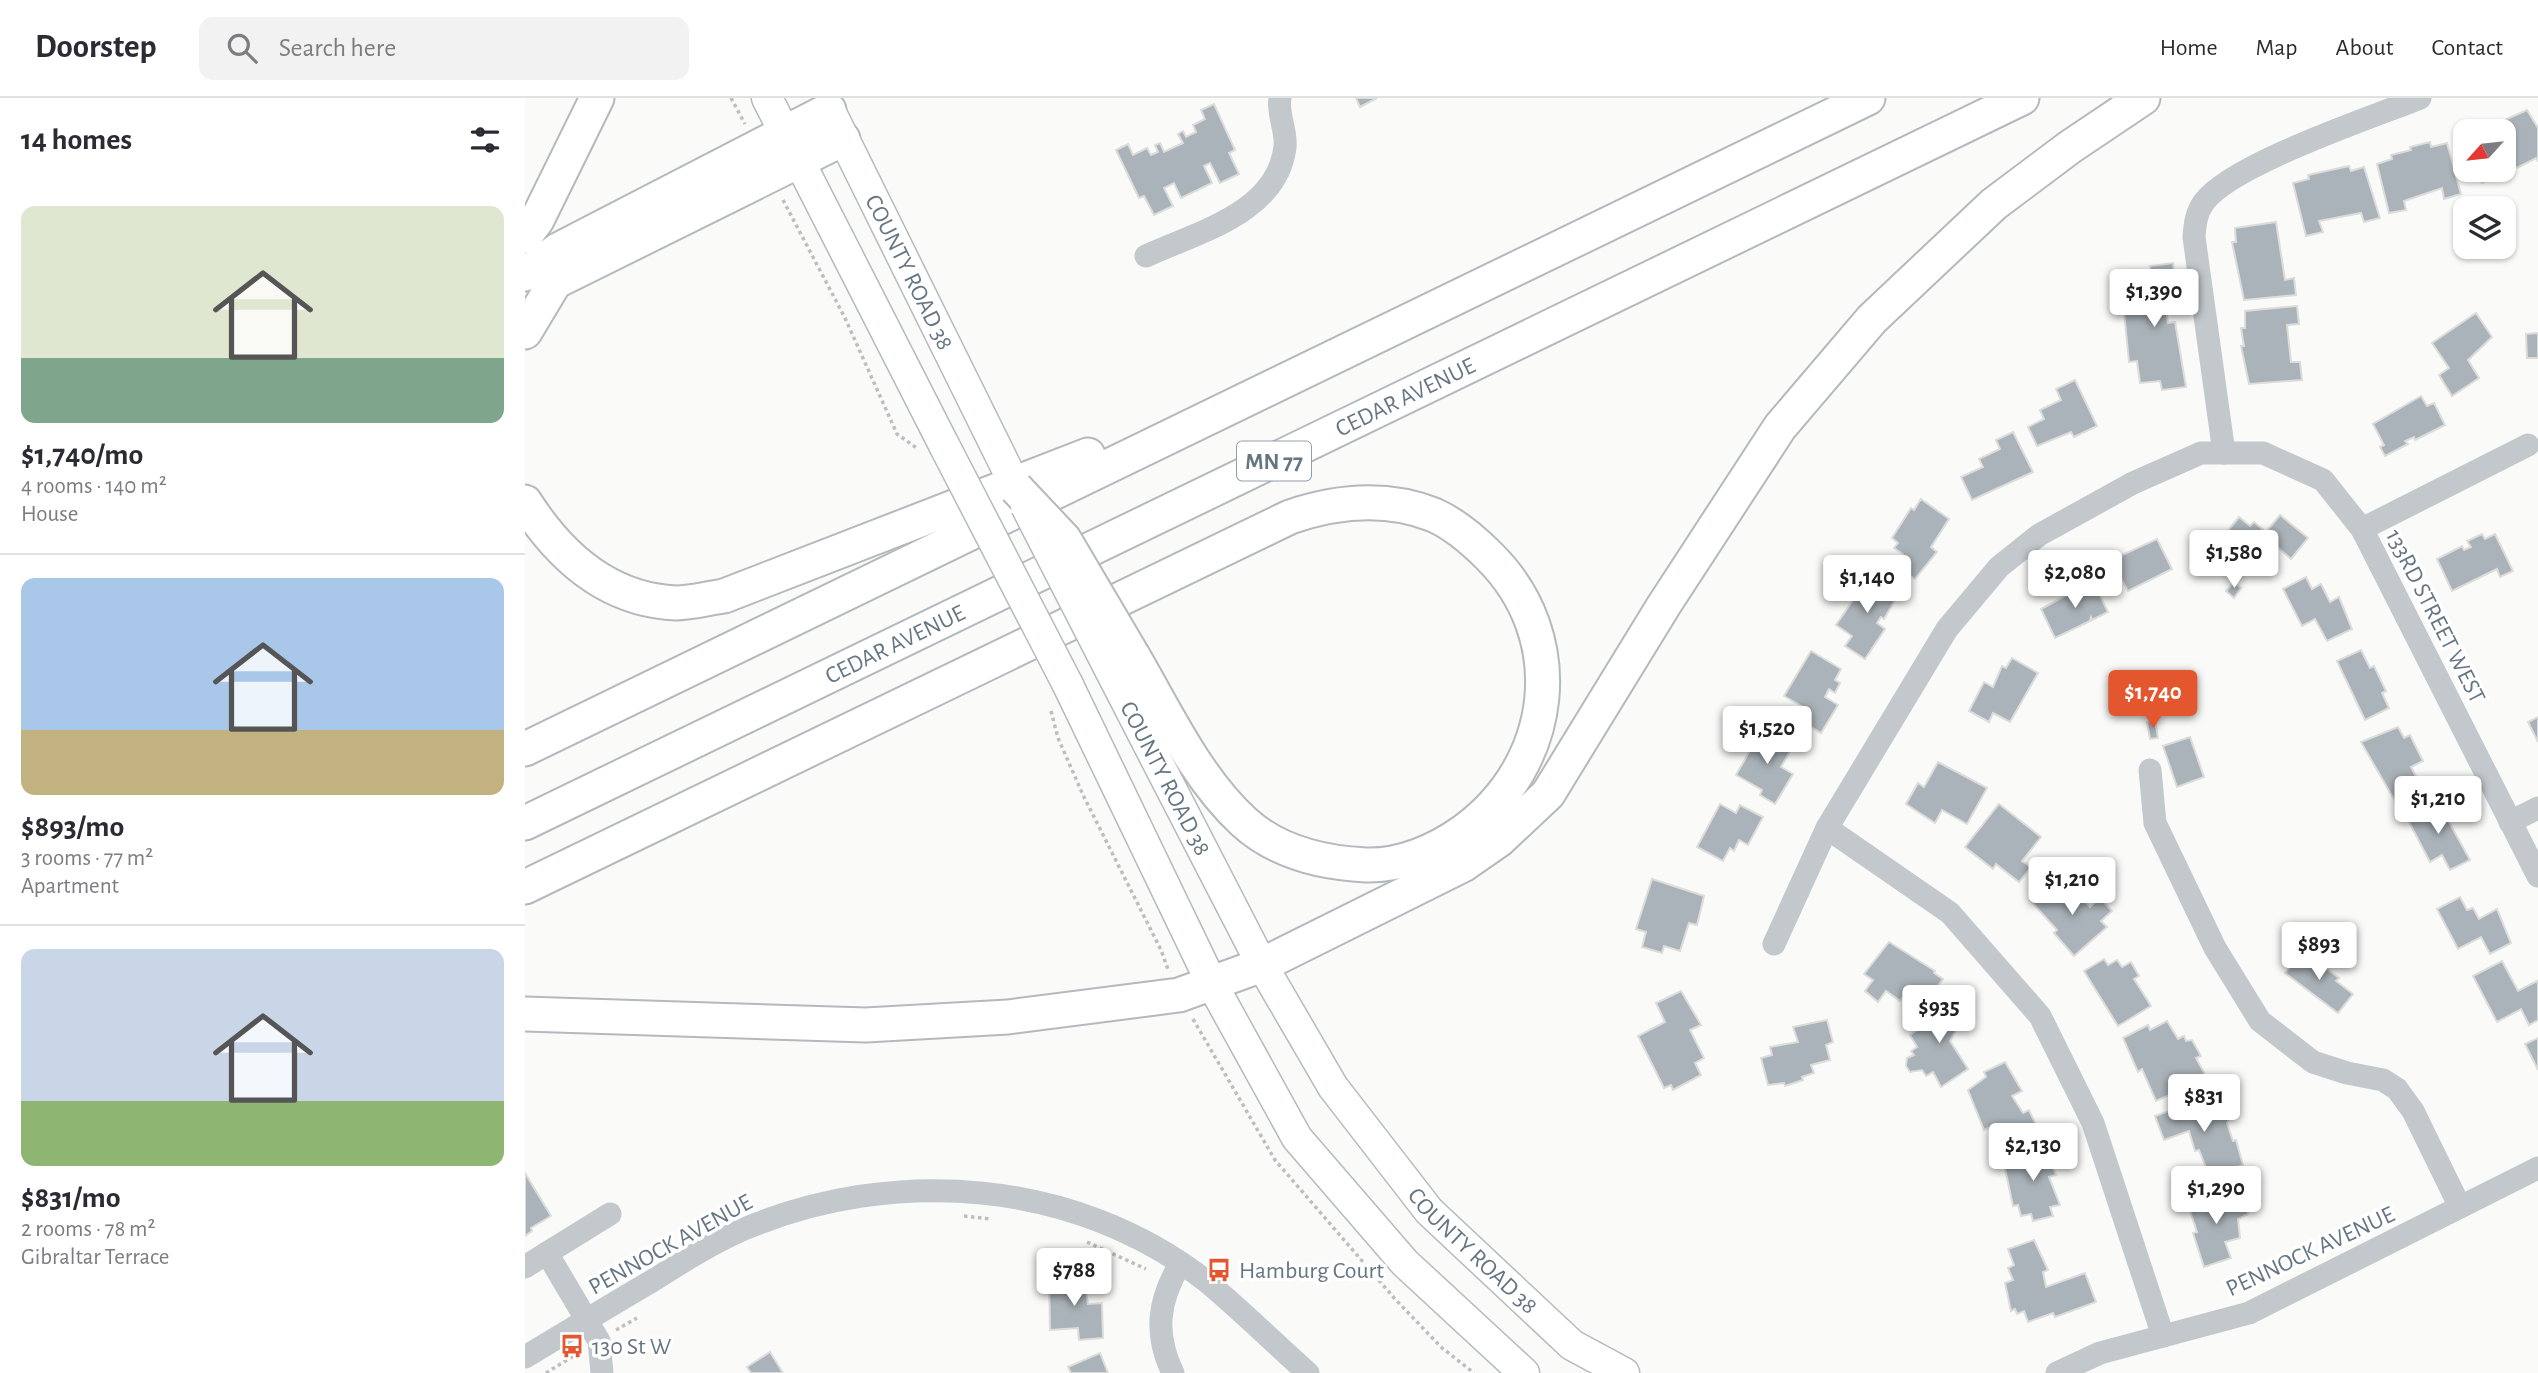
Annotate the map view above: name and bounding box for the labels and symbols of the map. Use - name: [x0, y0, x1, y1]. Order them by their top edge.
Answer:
- north arrow: [2453, 119, 2517, 182]
- street label: COUNTY ROAD 38: [860, 191, 957, 354]
- pin: $1,390: [2097, 270, 2211, 329]
- street label: CEDAR AVENUE: [1332, 354, 1480, 442]
- road number: MN 77: [1237, 442, 1311, 480]
- street label: 133RD STREET WEST: [2381, 526, 2489, 707]
- pin: $1,580: [2177, 531, 2291, 590]
- pin: $2,080: [2018, 550, 2132, 610]
- pin: $1,140: [1810, 556, 1924, 615]
- street label: CEDAR AVENUE: [822, 601, 969, 689]
- pin: $1,740: [2096, 670, 2210, 730]
- street label: COUNTY ROAD 38: [1115, 698, 1214, 860]
- pin: $1,520: [1710, 706, 1824, 766]
- pin: $1,210: [2381, 776, 2495, 836]
- pin: $1,210: [2015, 858, 2129, 917]
- pin: $893: [2278, 922, 2360, 982]
- pin: $935: [1898, 986, 1980, 1045]
- pin: $831: [2163, 1074, 2245, 1134]
- pin: $2,130: [1976, 1124, 2090, 1183]
- pin: $1,290: [2159, 1166, 2273, 1226]
- street label: COUNTY ROAD 38: [1403, 1184, 1542, 1319]
- street label: PENNOCK AVENUE: [585, 1190, 757, 1300]
- street label: PENNOCK AVENUE: [2223, 1202, 2399, 1301]
- pin: $788: [1033, 1248, 1115, 1308]
- bus stop icon: Hamburg Court: [1205, 1256, 1233, 1284]
- place label: Hamburg Court: [1239, 1259, 1384, 1283]
- bus stop icon: 130 St W: [558, 1332, 586, 1360]
- place label: 130 St W: [592, 1335, 672, 1359]

